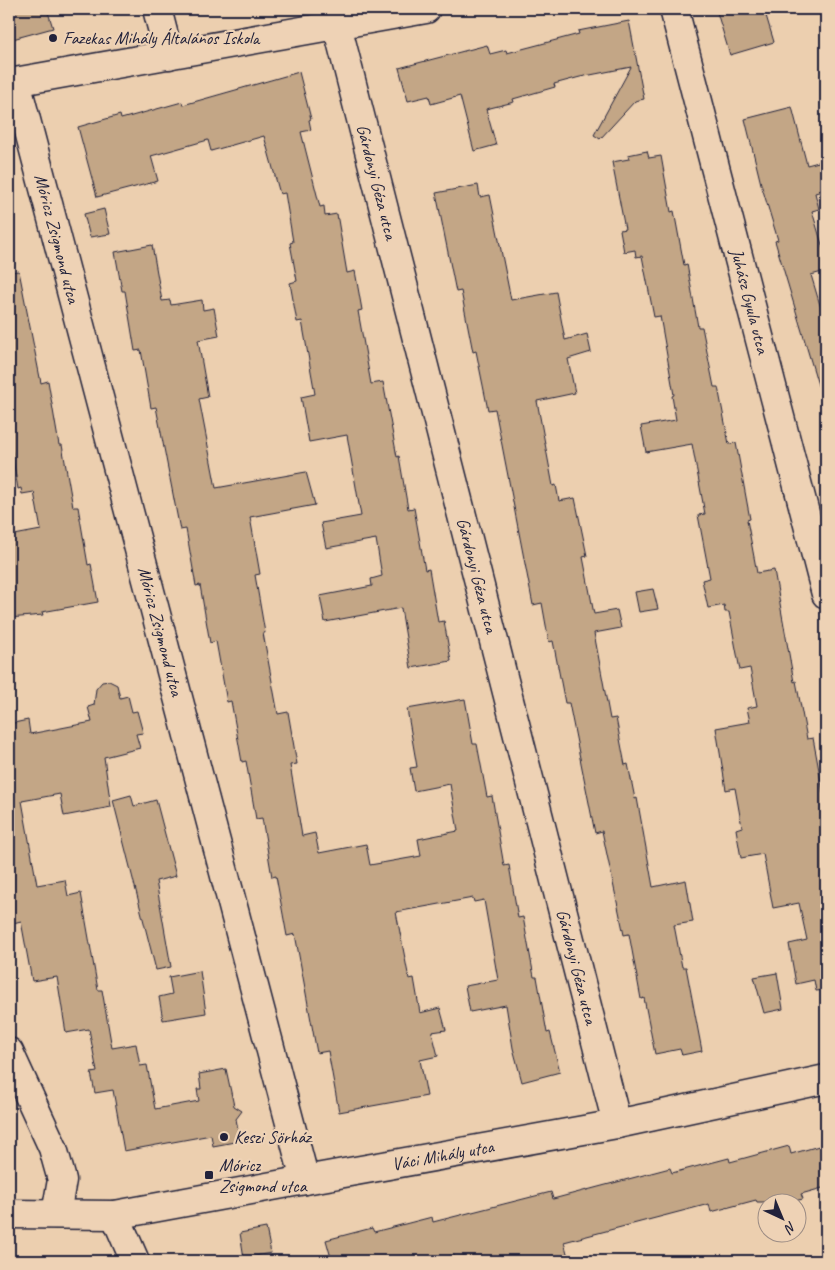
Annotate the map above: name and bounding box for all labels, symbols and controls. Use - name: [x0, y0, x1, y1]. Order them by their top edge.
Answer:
- place label: Fazekas Mihály Általános Iskola: [63, 27, 261, 49]
- marker: Fazekas Mihály Általános Iskola: [47, 32, 59, 44]
- street label: Gárdonyi Géza utca: [352, 122, 403, 243]
- street label: Móricz Zsigmond utca: [30, 172, 85, 307]
- street label: Juhász Gyula utca: [725, 245, 774, 357]
- street label: Gárdonyi Géza utca: [452, 516, 503, 637]
- street label: Móricz Zsigmond utca: [133, 564, 189, 700]
- street label: Gárdonyi Géza utca: [552, 907, 603, 1028]
- place label: Keszi Sörház: [234, 1126, 313, 1148]
- marker: Keszi Sörház: [218, 1131, 230, 1143]
- street label: Váci Mihály utca: [390, 1135, 497, 1175]
- place label: Móricz Zsigmond utca: [219, 1154, 308, 1197]
- marker: Móricz Zsigmond utca: [203, 1169, 215, 1181]
- north arrow: [758, 1192, 808, 1242]
- text: N: [780, 1218, 800, 1238]

